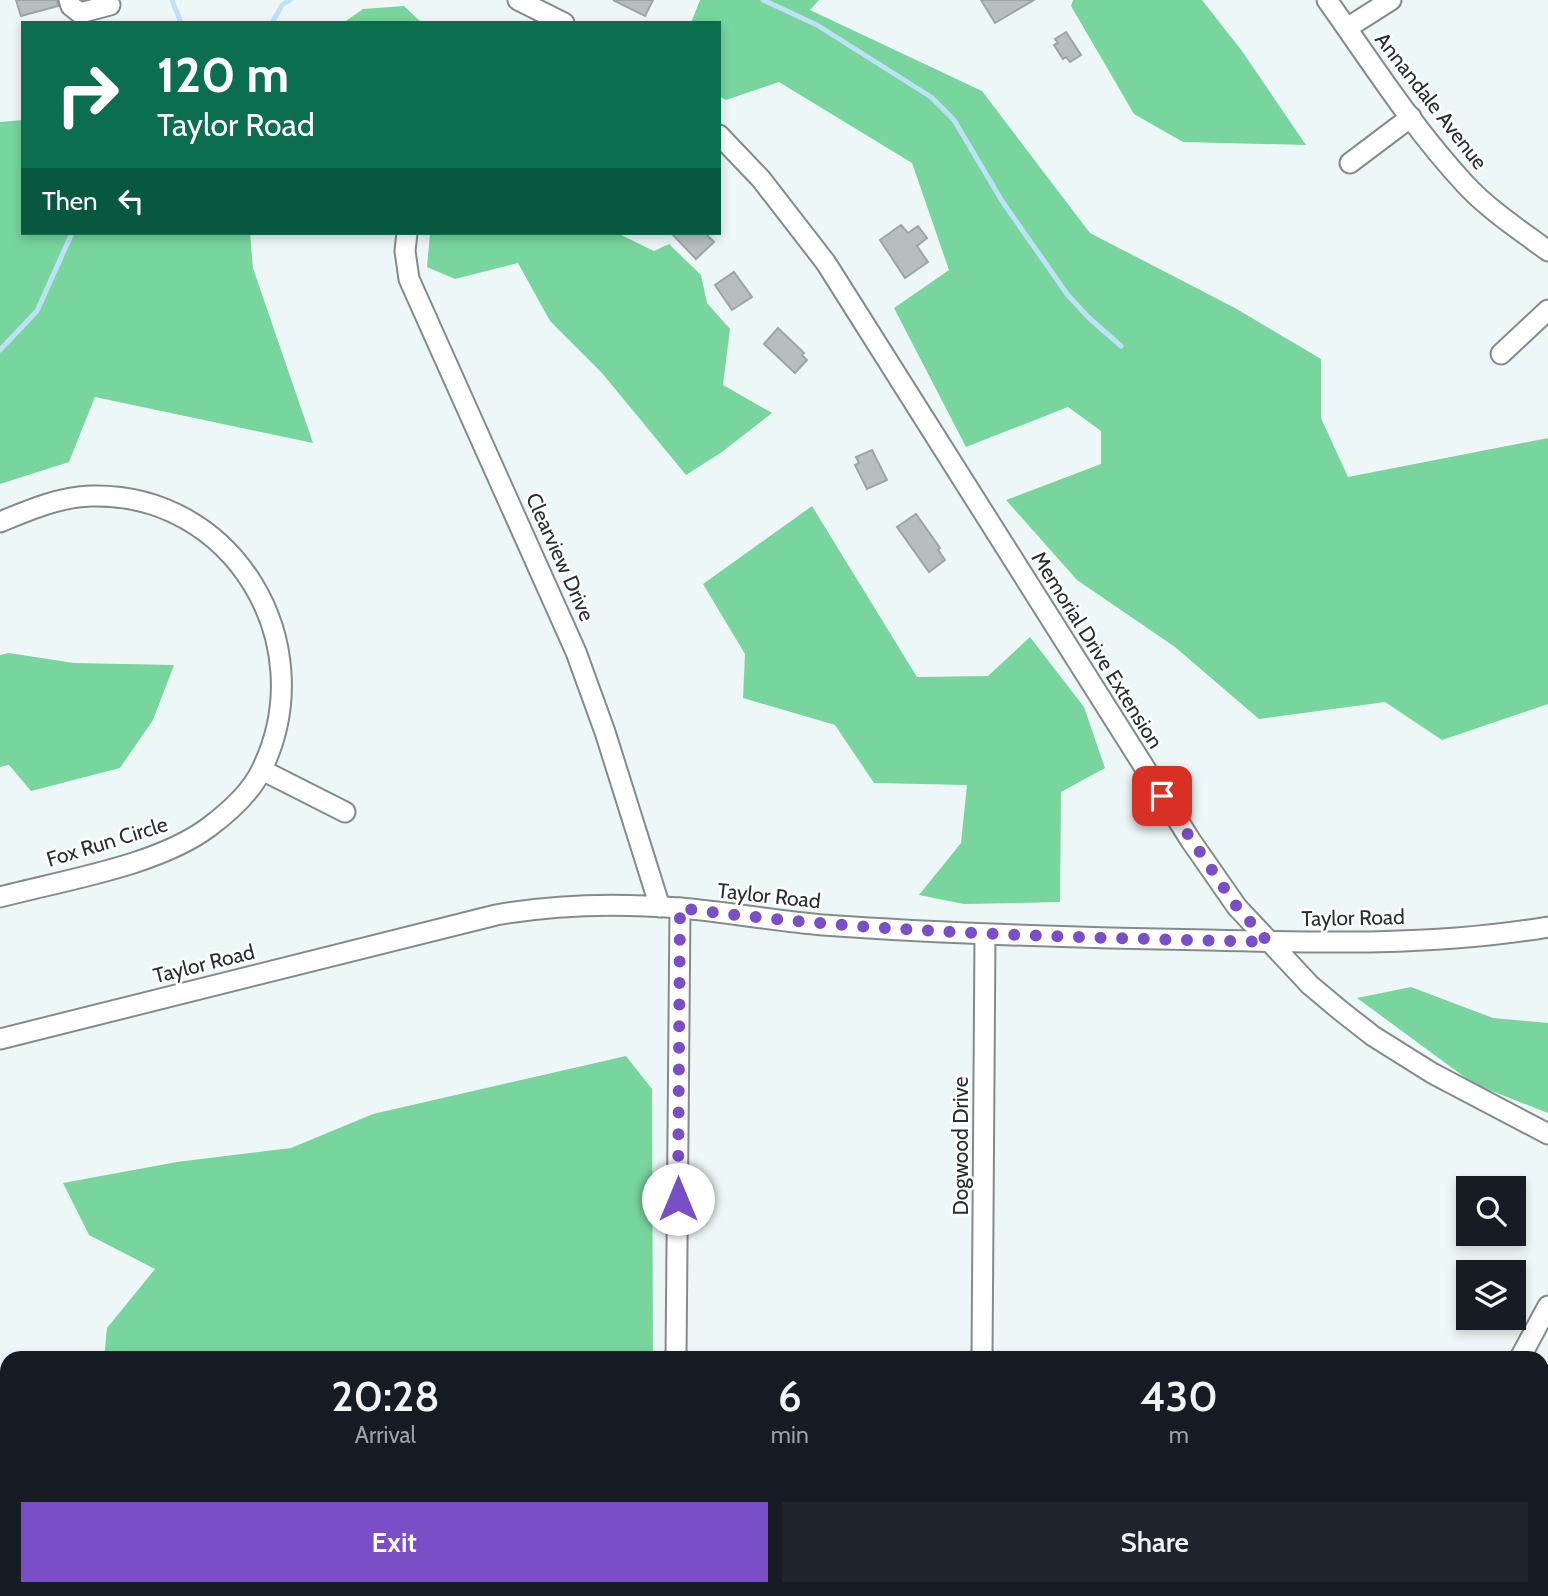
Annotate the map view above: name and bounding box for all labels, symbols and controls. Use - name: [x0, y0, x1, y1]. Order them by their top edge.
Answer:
- street label: Annandale Avenue: [1370, 27, 1493, 174]
- text: 120 m: [157, 45, 289, 104]
- icon: right: [42, 49, 133, 140]
- text: Taylor Road: [157, 105, 315, 144]
- icon: left: [112, 182, 150, 220]
- text: Then: [42, 185, 98, 217]
- street label: Clearview Drive: [521, 489, 600, 625]
- street label: Memorial Drive Extension: [1026, 547, 1168, 753]
- pin: [1132, 766, 1192, 826]
- icon: arrive: [1143, 777, 1181, 815]
- street label: Fox Run Circle: [43, 811, 171, 872]
- street label: Taylor Road: [716, 878, 822, 913]
- street label: Taylor Road: [1301, 904, 1405, 931]
- street label: Taylor Road: [151, 939, 257, 988]
- street label: Dogwood Drive: [948, 1076, 973, 1215]
- position arrow: [641, 1162, 715, 1236]
- map controls: [1456, 1176, 1526, 1330]
- button: search: [1456, 1176, 1526, 1246]
- button: layers: [1456, 1260, 1526, 1330]
- text: 20:28: [331, 1370, 440, 1422]
- text: 6: [778, 1370, 802, 1422]
- text: 430: [1140, 1370, 1218, 1422]
- text: Arrival: [355, 1421, 416, 1449]
- text: min: [771, 1421, 809, 1449]
- text: m: [1169, 1421, 1189, 1449]
- button: Exit: [21, 1502, 768, 1582]
- button: Share: [782, 1502, 1528, 1582]

